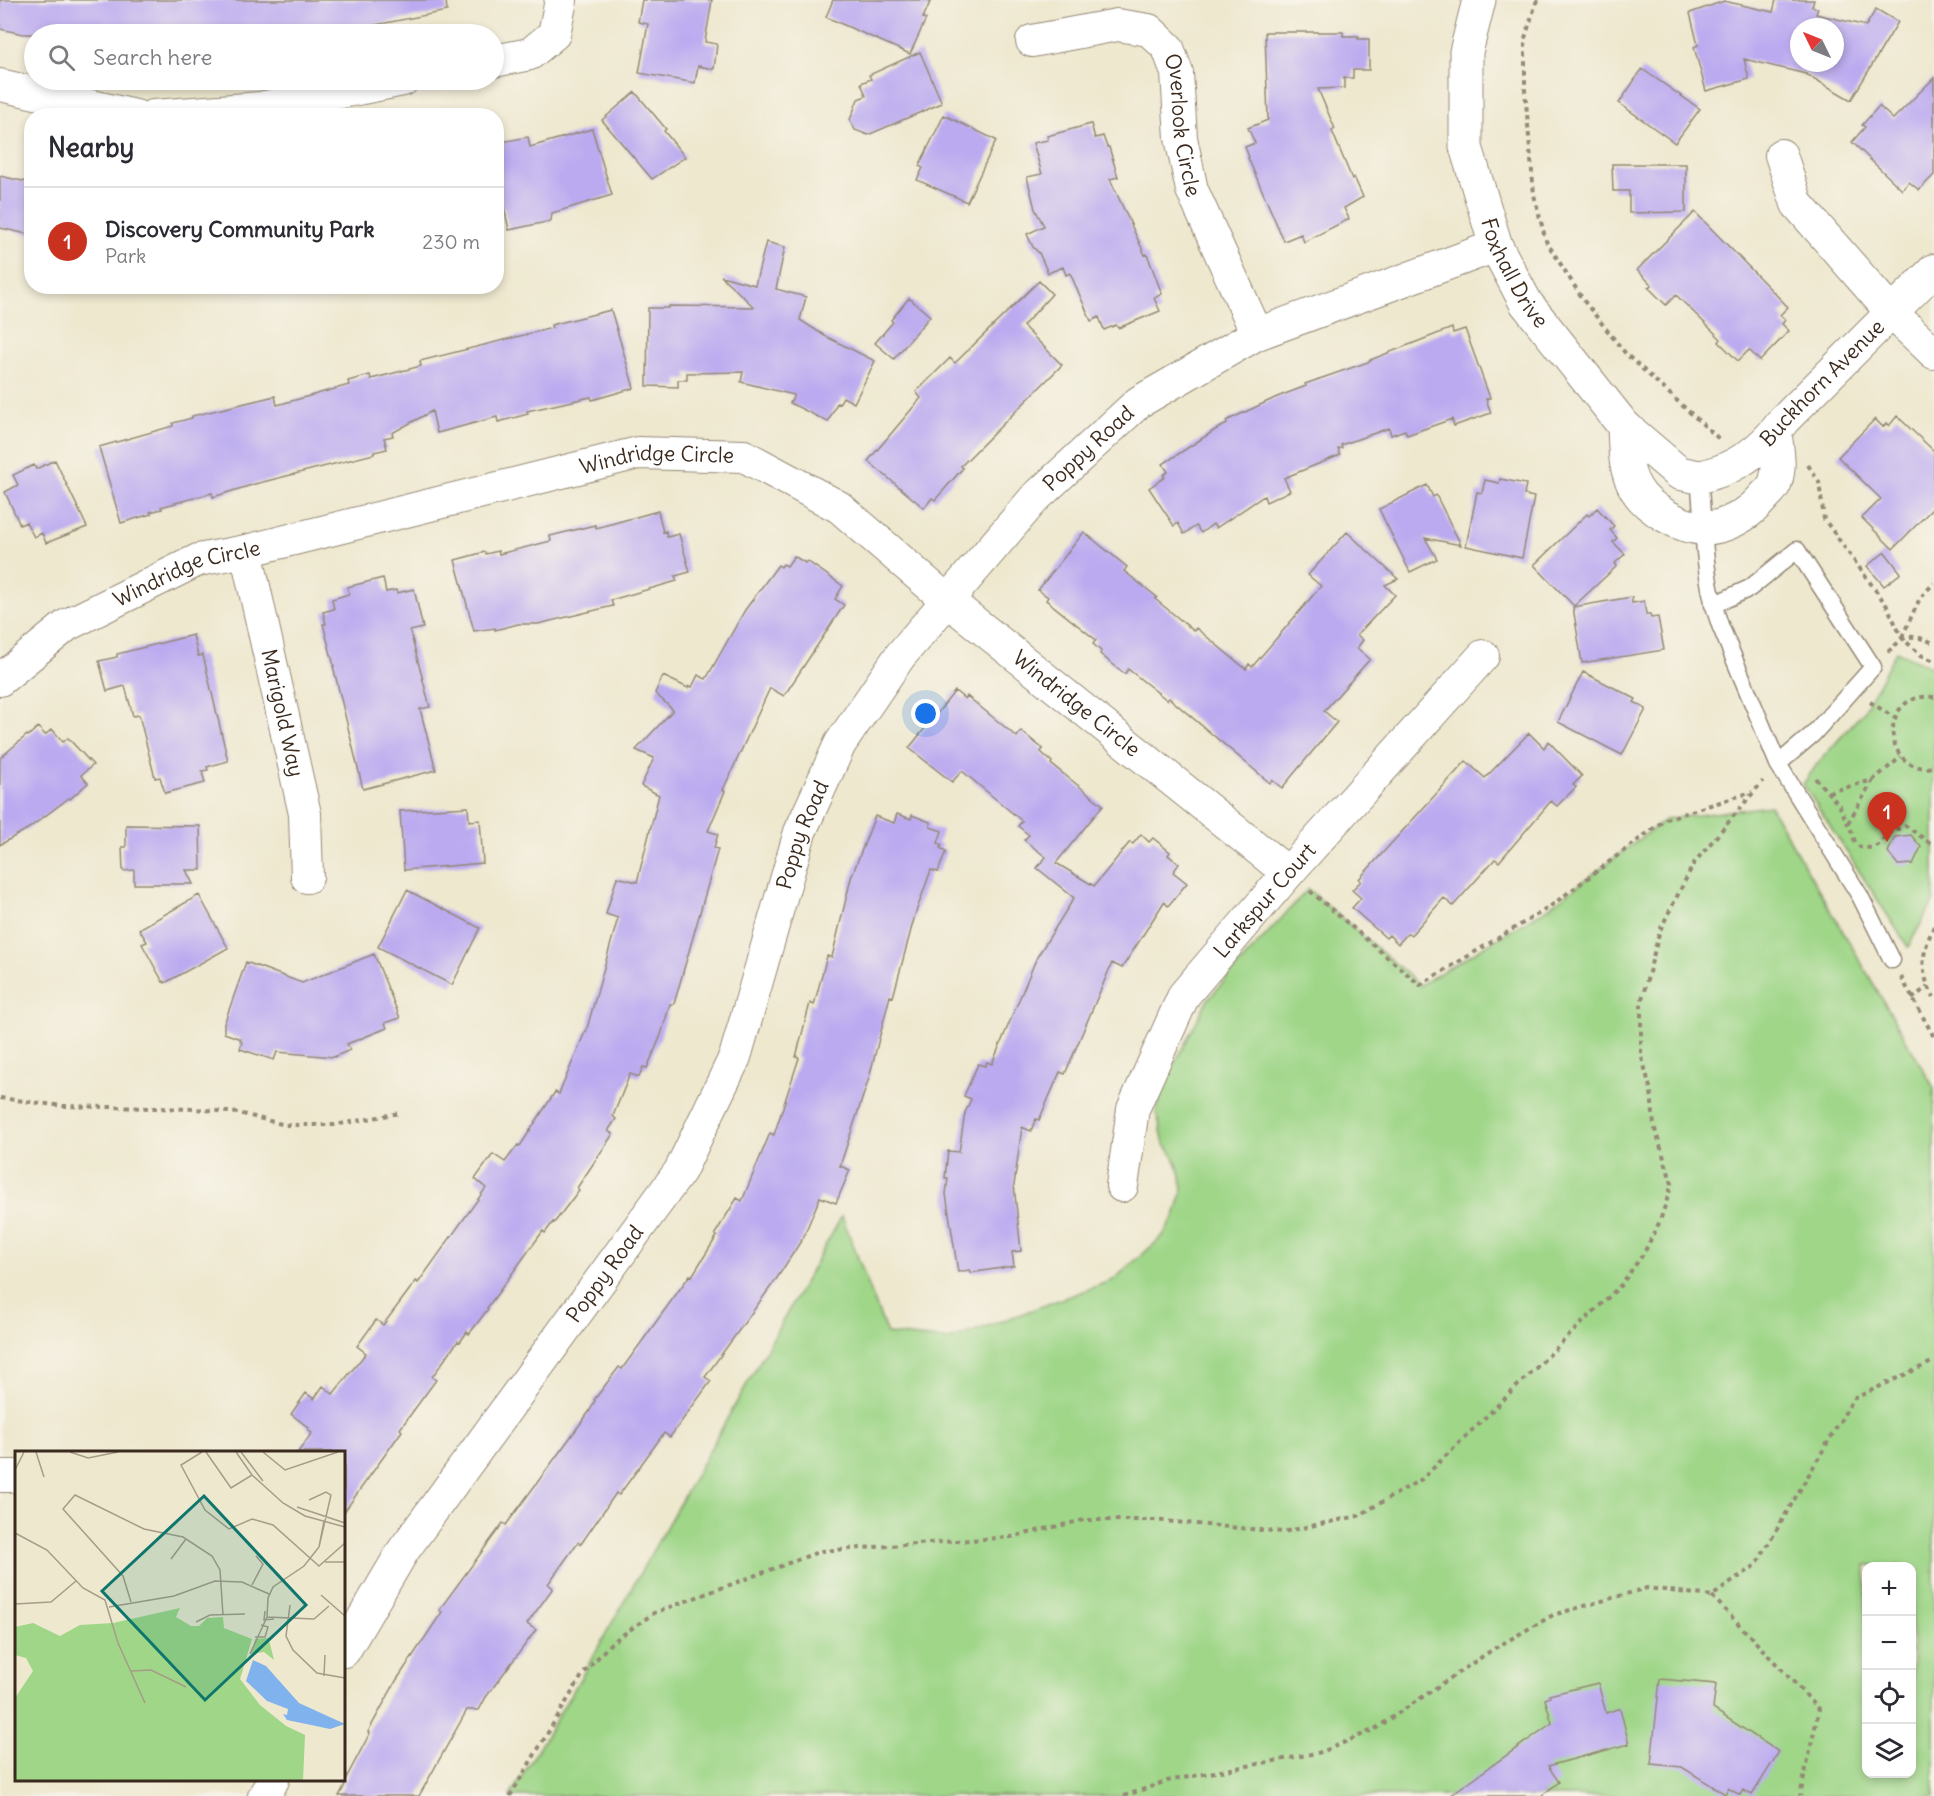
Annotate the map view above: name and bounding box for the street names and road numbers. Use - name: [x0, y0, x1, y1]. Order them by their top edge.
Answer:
- street label: Overlook Circle: [1158, 50, 1207, 201]
- street label: Foxhall Drive: [1475, 215, 1554, 333]
- street label: Buckhorn Avenue: [1754, 313, 1890, 452]
- street label: Poppy Road: [1037, 400, 1139, 497]
- street label: Windridge Circle: [577, 439, 734, 480]
- street label: Windridge Circle: [109, 534, 263, 613]
- street label: Windridge Circle: [1007, 644, 1146, 762]
- street label: Marigold Way: [255, 646, 310, 779]
- street label: Poppy Road: [770, 776, 835, 893]
- street label: Larkspur Court: [1208, 837, 1322, 963]
- street label: Poppy Road: [560, 1220, 649, 1328]

